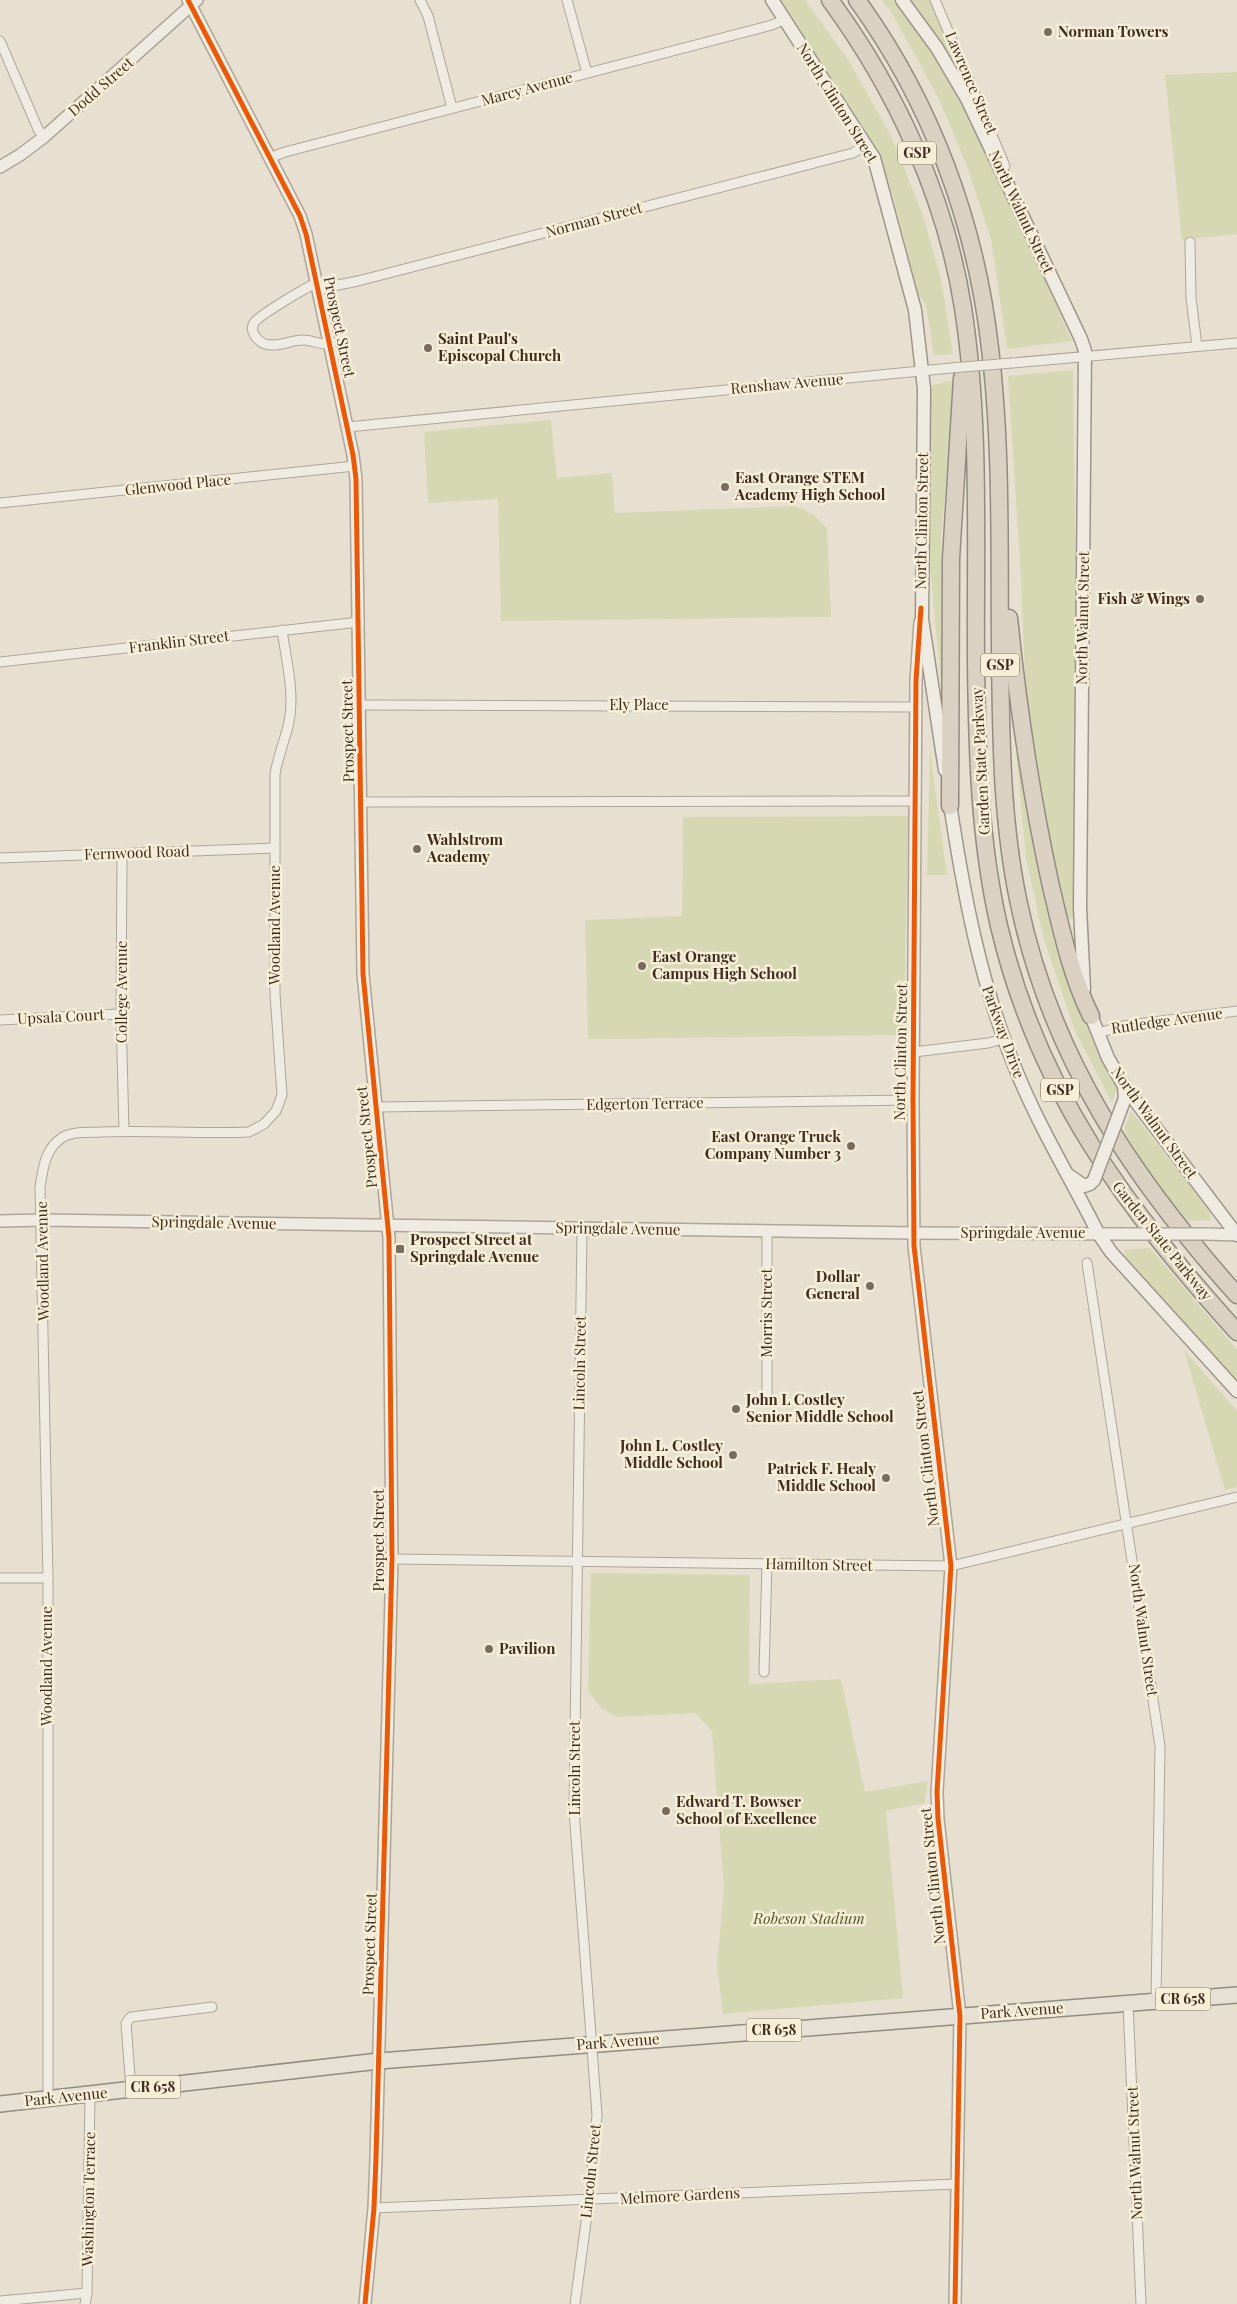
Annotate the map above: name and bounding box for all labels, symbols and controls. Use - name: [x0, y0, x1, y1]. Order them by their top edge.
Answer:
- place label: Norman Towers: [1058, 21, 1168, 41]
- marker: Norman Towers: [1042, 26, 1054, 38]
- street label: Lawrence Street: [941, 28, 1003, 138]
- street label: North Clinton Street: [793, 39, 883, 167]
- street label: Dodd Street: [63, 52, 138, 120]
- street label: Marcy Avenue: [479, 66, 575, 110]
- road number: GSP: [898, 142, 936, 164]
- street label: North Walnut Street: [985, 147, 1060, 277]
- street label: Norman Street: [543, 196, 645, 242]
- street label: Prospect Street: [320, 274, 361, 380]
- place label: Saint Paul's Episcopal Church: [438, 328, 561, 365]
- marker: Saint Paul's Episcopal Church: [422, 342, 434, 354]
- street label: Renshaw Avenue: [730, 368, 844, 398]
- street label: North Clinton Street: [910, 451, 932, 590]
- place label: East Orange STEM Academy High School: [734, 467, 886, 504]
- street label: Glenwood Place: [124, 468, 232, 500]
- marker: East Orange STEM Academy High School: [719, 481, 731, 493]
- street label: North Walnut Street: [1071, 550, 1093, 685]
- place label: Fish & Wings: [1097, 588, 1190, 608]
- marker: Fish & Wings: [1194, 593, 1206, 605]
- street label: Franklin Street: [127, 625, 231, 657]
- road number: GSP: [981, 654, 1019, 676]
- street label: Prospect Street: [336, 679, 358, 783]
- street label: Garden State Parkway: [966, 686, 994, 835]
- street label: Ely Place: [609, 694, 669, 714]
- place label: Wahlstrom Academy: [426, 829, 504, 866]
- street label: Fernwood Road: [84, 840, 190, 864]
- marker: Wahlstrom Academy: [411, 843, 423, 855]
- street label: Woodland Avenue: [264, 865, 284, 986]
- street label: College Avenue: [111, 941, 131, 1043]
- place label: East Orange Campus High School: [652, 946, 797, 983]
- marker: East Orange Campus High School: [636, 960, 648, 972]
- street label: North Clinton Street: [889, 982, 911, 1121]
- street label: Parkway Drive: [978, 983, 1030, 1081]
- street label: Rutledge Avenue: [1110, 1002, 1224, 1038]
- street label: Upsala Court: [17, 1004, 106, 1028]
- street label: North Walnut Street: [1107, 1062, 1203, 1183]
- road number: GSP: [1041, 1078, 1079, 1102]
- street label: Prospect Street: [351, 1084, 381, 1189]
- street label: Edgerton Terrace: [586, 1092, 704, 1114]
- place label: East Orange Truck Company Number 3: [705, 1126, 841, 1163]
- marker: East Orange Truck Company Number 3: [845, 1140, 857, 1152]
- street label: Garden State Parkway: [1108, 1177, 1217, 1305]
- street label: Woodland Avenue: [31, 1201, 53, 1322]
- street label: Springdale Avenue: [151, 1211, 277, 1233]
- street label: Springdale Avenue: [555, 1217, 681, 1239]
- street label: Springdale Avenue: [960, 1222, 1086, 1242]
- place label: Prospect Street at Springdale Avenue: [410, 1229, 540, 1266]
- marker: Prospect Street at Springdale Avenue: [394, 1243, 406, 1255]
- place label: Dollar General: [805, 1266, 860, 1303]
- street label: Morris Street: [756, 1268, 776, 1358]
- marker: Dollar General: [864, 1280, 876, 1292]
- street label: Lincoln Street: [568, 1315, 590, 1411]
- street label: North Clinton Street: [907, 1388, 943, 1528]
- place label: John L Costley Senior Middle School: [745, 1389, 894, 1426]
- marker: John L Costley Senior Middle School: [730, 1403, 742, 1415]
- place label: John L. Costley Middle School: [619, 1435, 723, 1472]
- marker: John L. Costley Middle School: [727, 1449, 739, 1461]
- place label: Patrick F. Healy Middle School: [767, 1458, 876, 1495]
- marker: Patrick F. Healy Middle School: [880, 1472, 892, 1484]
- street label: Prospect Street: [368, 1488, 388, 1591]
- street label: Hamilton Street: [765, 1553, 873, 1575]
- street label: North Walnut Street: [1125, 1562, 1163, 1698]
- street label: Woodland Avenue: [36, 1606, 56, 1727]
- place label: Pavilion: [499, 1638, 556, 1658]
- marker: Pavilion: [483, 1643, 495, 1655]
- street label: Lincoln Street: [564, 1720, 584, 1815]
- place label: Edward T. Bowser School of Excellence: [676, 1791, 817, 1828]
- marker: Edward T. Bowser School of Excellence: [660, 1805, 672, 1817]
- street label: North Clinton Street: [915, 1806, 949, 1946]
- street label: Prospect Street: [357, 1892, 381, 1996]
- park label: Robeson Stadium: [752, 1908, 865, 1928]
- road number: CR 658: [1156, 1988, 1210, 2010]
- street label: Park Avenue: [980, 1997, 1064, 2023]
- road number: CR 658: [746, 2018, 802, 2042]
- street label: Park Avenue: [576, 2028, 660, 2054]
- road number: CR 658: [126, 2076, 180, 2098]
- street label: Park Avenue: [23, 2082, 108, 2110]
- street label: North Walnut Street: [1122, 2085, 1146, 2220]
- street label: Lincoln Street: [575, 2122, 605, 2219]
- street label: Washington Terrace: [77, 2131, 99, 2268]
- street label: Melmore Gardens: [619, 2182, 740, 2208]

